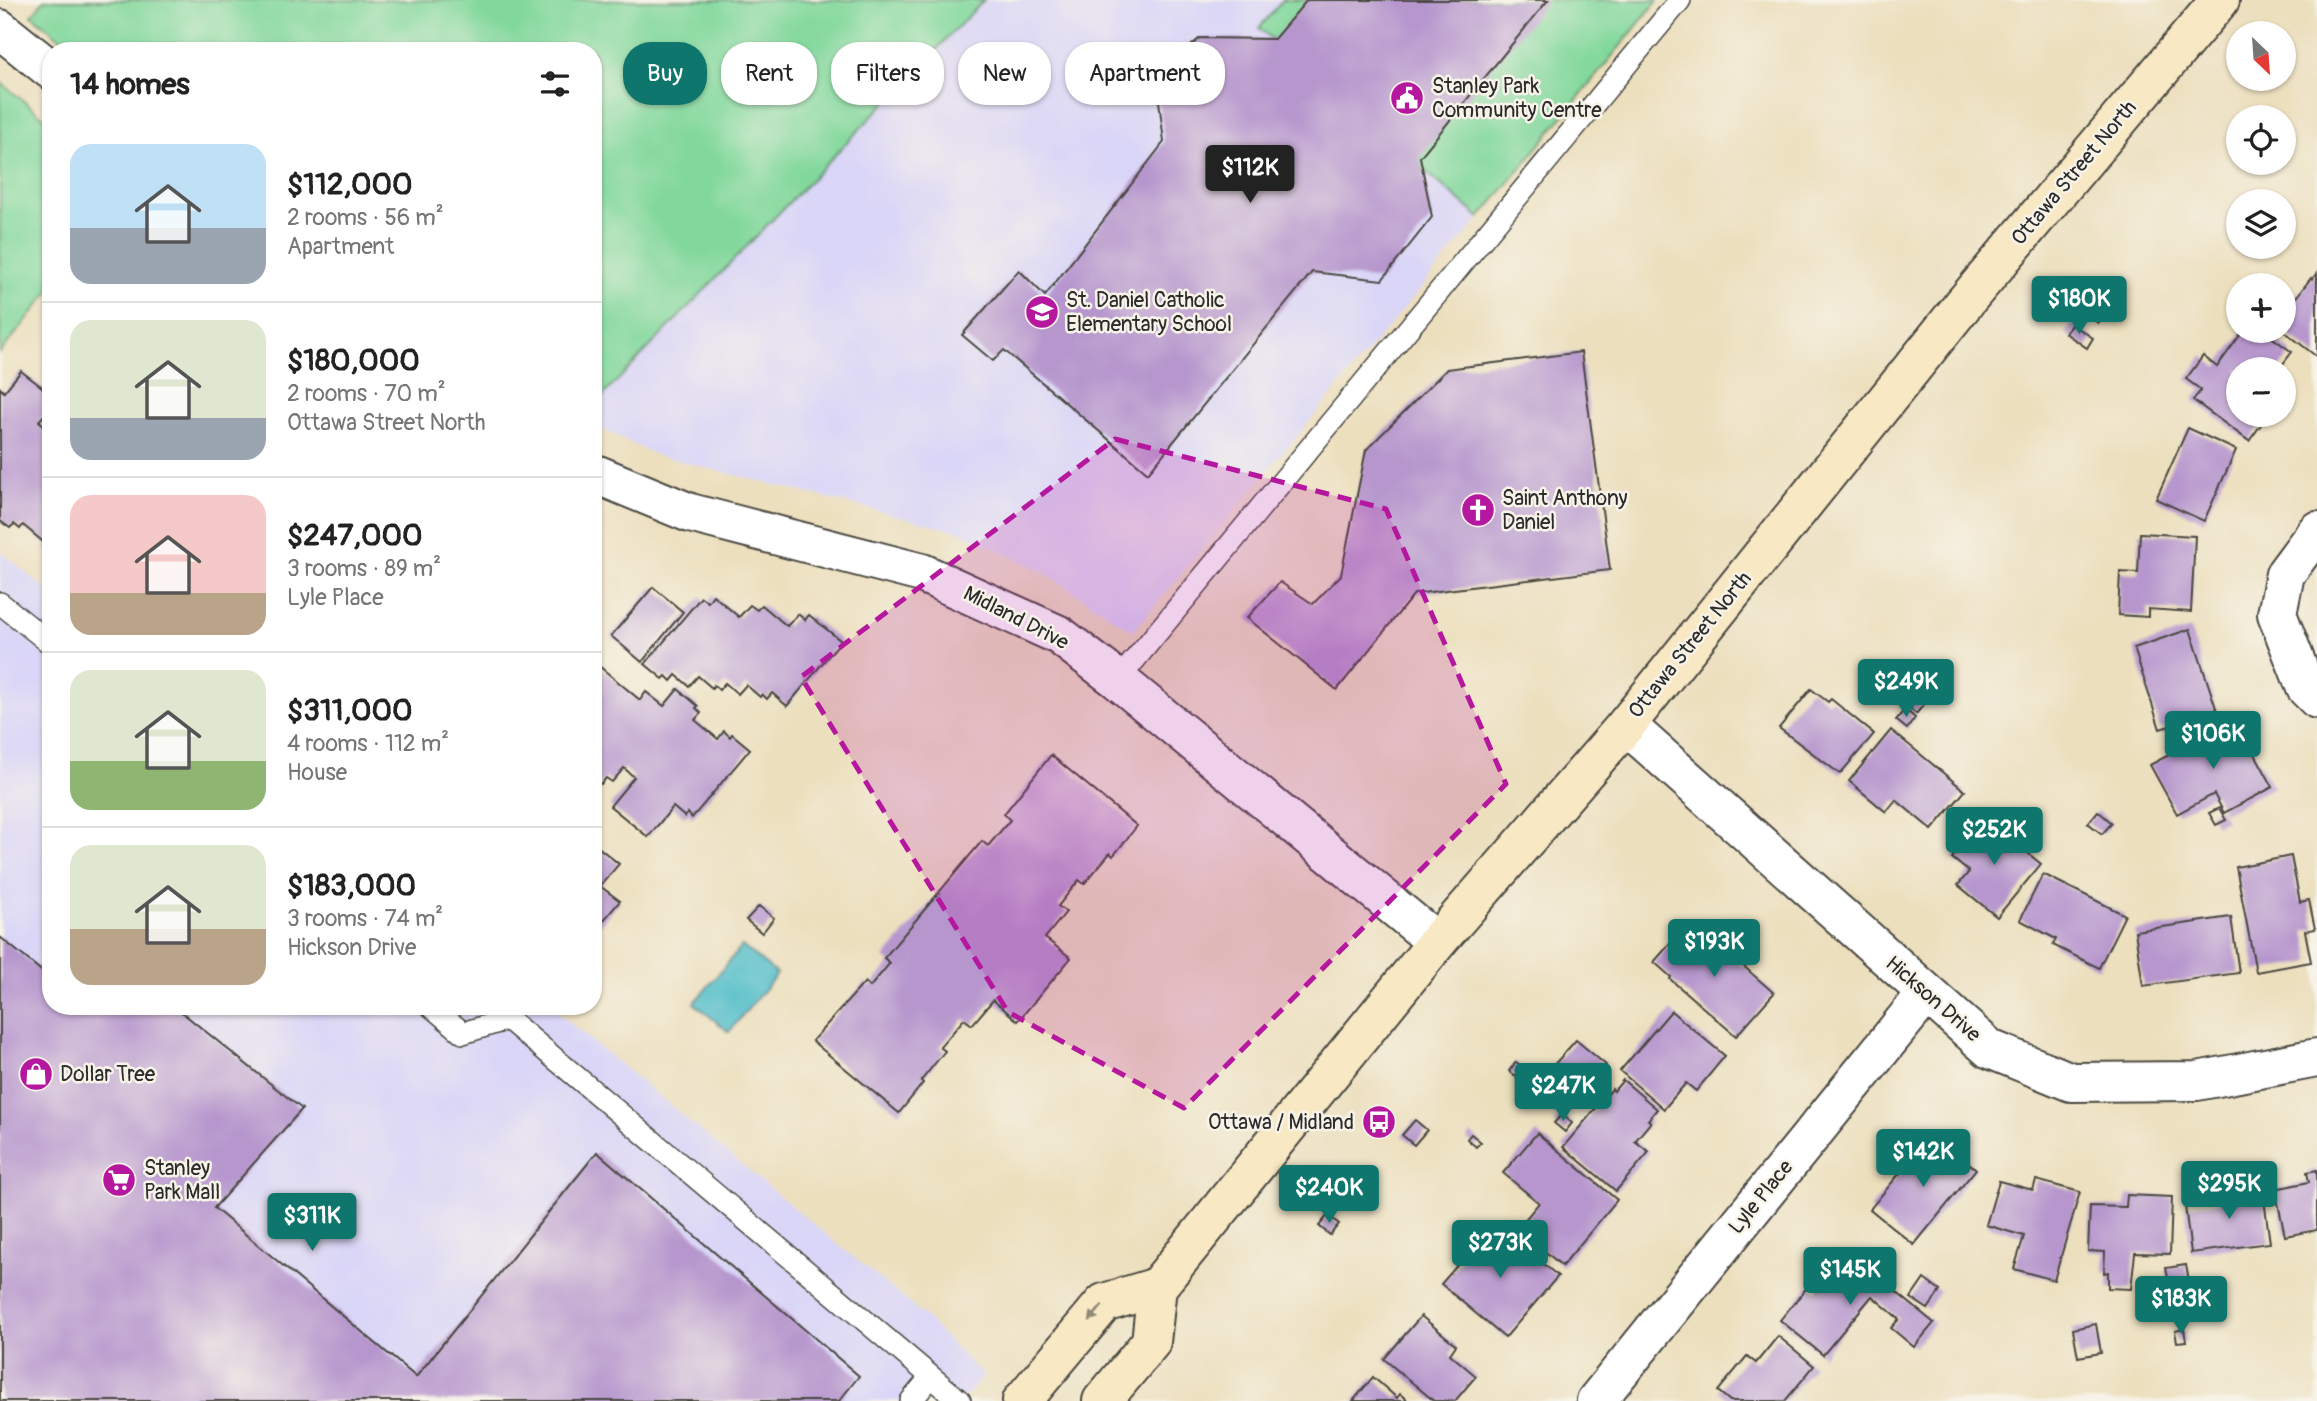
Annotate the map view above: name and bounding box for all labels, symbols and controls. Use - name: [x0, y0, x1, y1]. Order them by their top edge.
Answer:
- north arrow: [2226, 21, 2296, 91]
- map controls: [2226, 21, 2296, 427]
- chip: Buy: [623, 42, 707, 105]
- chip: Rent: [721, 42, 817, 105]
- chip: Filters: [831, 42, 944, 105]
- chip: New: [958, 42, 1051, 105]
- chip: Apartment: [1065, 42, 1225, 105]
- icon: filters: [536, 65, 574, 103]
- text: 14 homes: [70, 66, 190, 103]
- place label: Stanley Park Community Centre: [1432, 73, 1602, 124]
- public building icon: Stanley Park Community Centre: [1388, 79, 1426, 117]
- street label: Ottawa Street North: [2005, 95, 2143, 251]
- button: locate: [2226, 105, 2296, 175]
- pin: $112K: [1201, 146, 1299, 205]
- text: $112K: [1221, 153, 1279, 182]
- text: $112,000: [287, 166, 413, 203]
- icon: home: [126, 172, 210, 256]
- button: layers: [2226, 189, 2296, 259]
- text: 2 rooms · 56 m²: [287, 203, 444, 232]
- text: Apartment: [287, 232, 394, 261]
- button: +: [2226, 273, 2296, 343]
- pin: $180K: [2030, 276, 2128, 336]
- text: $180K: [2048, 284, 2110, 313]
- place label: St. Daniel Catholic Elementary School: [1066, 287, 1232, 338]
- school or university icon: St. Daniel Catholic Elementary School: [1023, 293, 1061, 331]
- text: $180,000: [287, 342, 420, 379]
- icon: home: [126, 348, 210, 432]
- button: −: [2226, 357, 2296, 427]
- text: 2 rooms · 70 m²: [287, 379, 446, 408]
- text: Ottawa Street North: [287, 408, 486, 437]
- place label: Saint Anthony Daniel: [1502, 485, 1627, 536]
- church icon: Saint Anthony Daniel: [1459, 491, 1497, 529]
- text: $247,000: [287, 517, 422, 554]
- icon: home: [126, 523, 210, 607]
- text: 3 rooms · 89 m²: [287, 554, 441, 583]
- street label: Ottawa Street North: [1622, 566, 1758, 724]
- street label: Midland Drive: [959, 580, 1074, 656]
- text: Lyle Place: [287, 583, 384, 612]
- pin: $249K: [1857, 660, 1955, 719]
- text: $249K: [1874, 667, 1938, 696]
- text: $311,000: [287, 692, 413, 729]
- icon: home: [126, 698, 210, 782]
- pin: $106K: [2164, 712, 2262, 771]
- text: $106K: [2181, 719, 2245, 748]
- text: 4 rooms · 112 m²: [287, 729, 449, 758]
- text: House: [287, 758, 347, 787]
- pin: $252K: [1945, 808, 2043, 867]
- text: $252K: [1962, 815, 2026, 844]
- text: $183,000: [287, 867, 416, 904]
- icon: home: [126, 873, 210, 957]
- text: 3 rooms · 74 m²: [287, 904, 443, 933]
- pin: $193K: [1665, 920, 1763, 979]
- text: $193K: [1684, 927, 1744, 956]
- text: Hickson Drive: [287, 933, 416, 962]
- street label: Hickson Drive: [1880, 950, 1987, 1048]
- shop icon: Dollar Tree: [17, 1055, 55, 1093]
- place label: Dollar Tree: [60, 1061, 156, 1088]
- pin: $247K: [1514, 1064, 1612, 1123]
- text: $247K: [1531, 1071, 1595, 1100]
- bus stop icon: Ottawa / Midland: [1360, 1103, 1398, 1141]
- place label: Ottawa / Midland: [1208, 1109, 1354, 1136]
- pin: $142K: [1874, 1130, 1972, 1189]
- text: $142K: [1892, 1137, 1954, 1166]
- street label: Lyle Place: [1723, 1154, 1800, 1240]
- place label: Stanley Park Mall: [144, 1155, 220, 1206]
- supermarket icon: Stanley Park Mall: [100, 1161, 138, 1199]
- pin: $295K: [2180, 1162, 2278, 1221]
- pin: $240K: [1280, 1166, 1378, 1225]
- text: $295K: [2197, 1169, 2261, 1198]
- text: $240K: [1295, 1173, 1363, 1202]
- pin: $311K: [263, 1194, 361, 1253]
- text: $311K: [283, 1201, 341, 1230]
- pin: $273K: [1451, 1220, 1549, 1280]
- text: $273K: [1468, 1228, 1532, 1257]
- pin: $145K: [1801, 1248, 1899, 1307]
- text: $145K: [1819, 1255, 1881, 1284]
- pin: $183K: [2132, 1276, 2230, 1336]
- text: $183K: [2151, 1284, 2211, 1313]
- one-way arrow: [1089, 1305, 1104, 1322]

